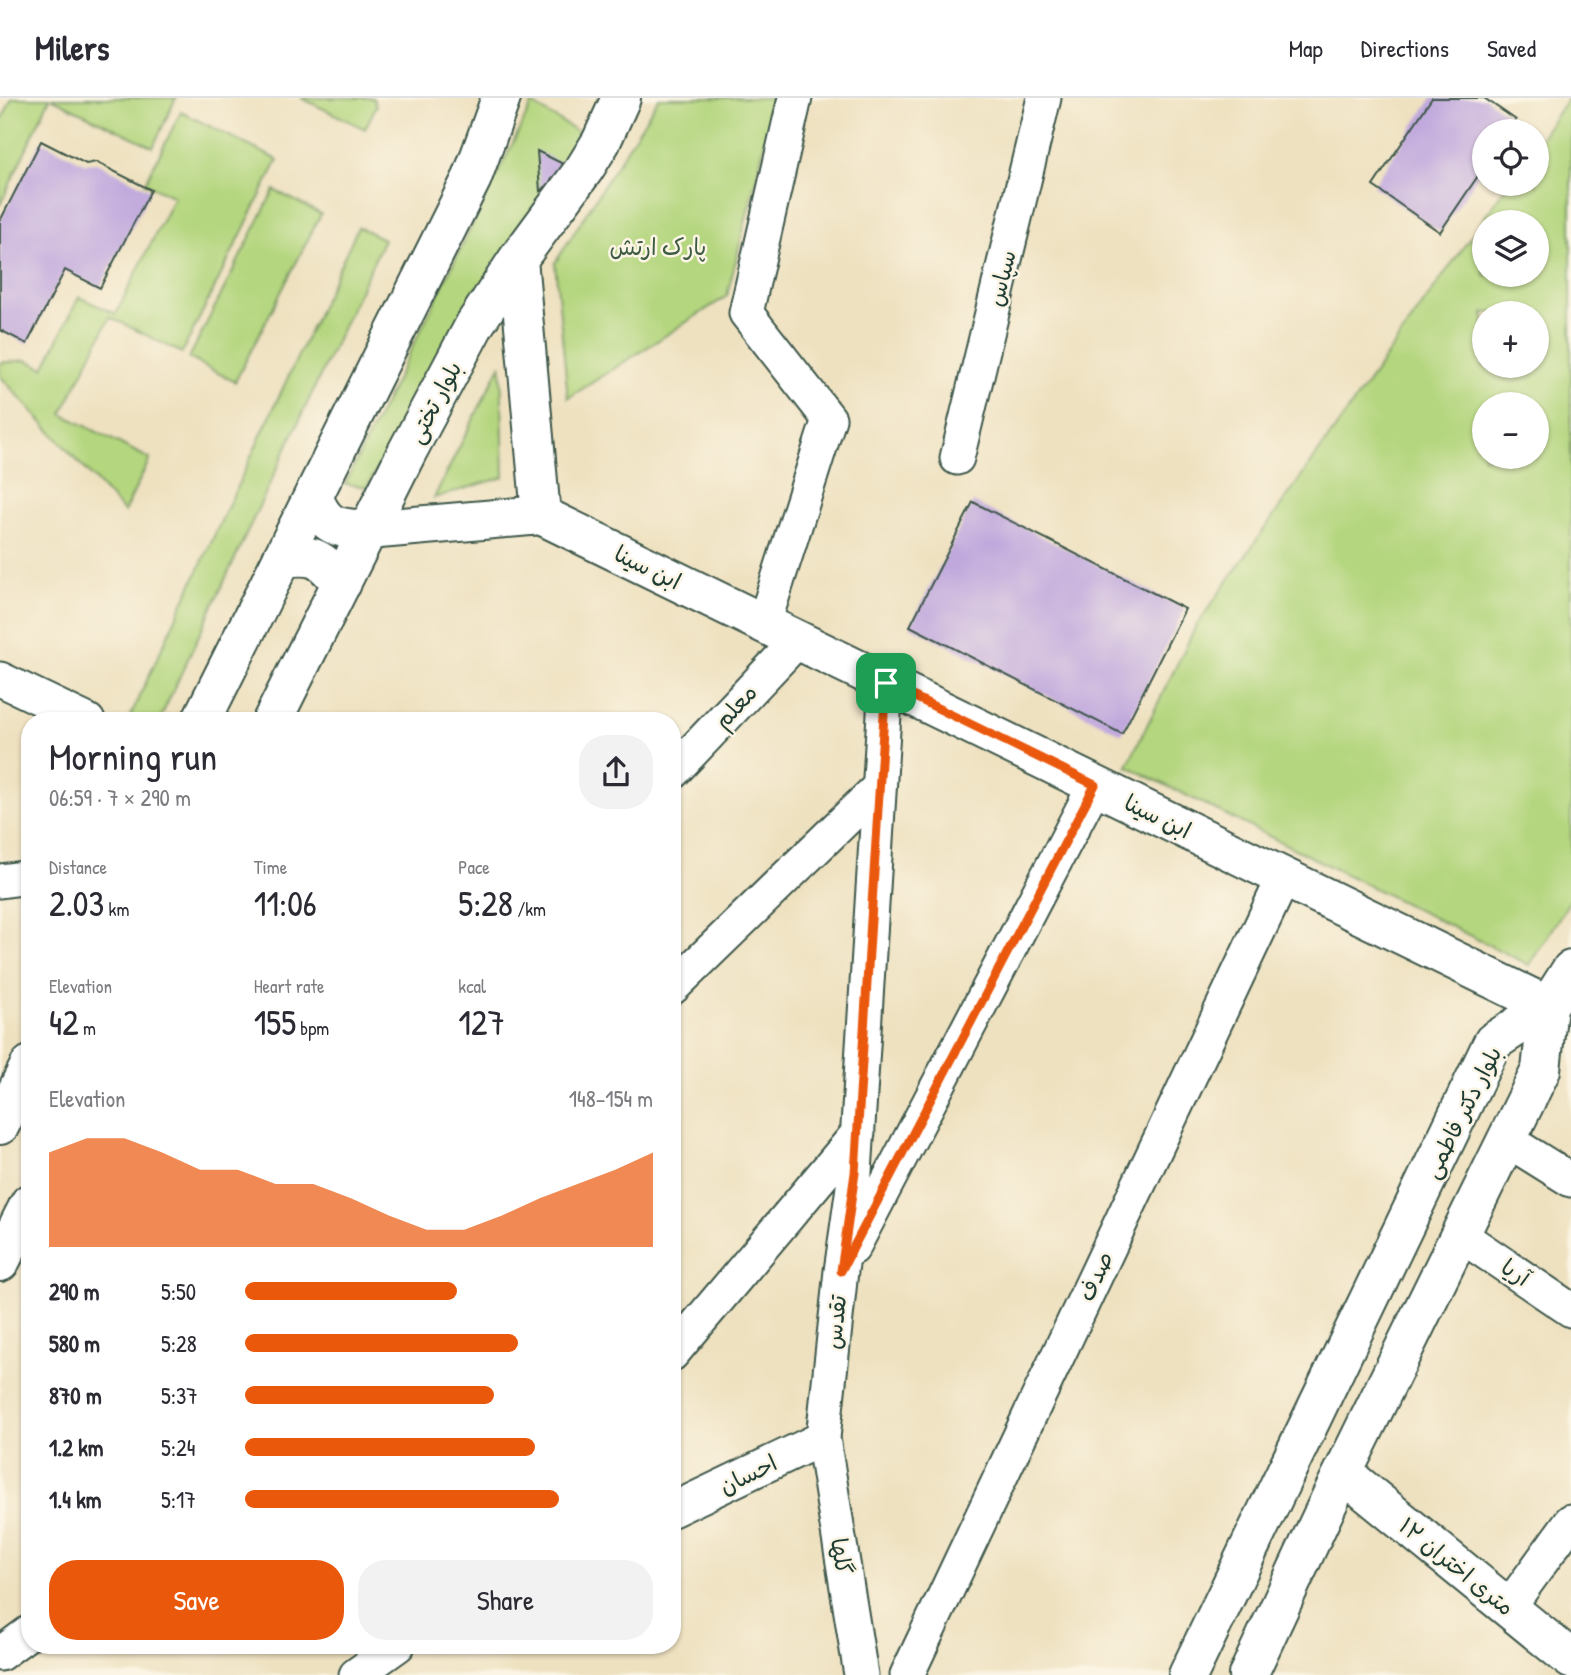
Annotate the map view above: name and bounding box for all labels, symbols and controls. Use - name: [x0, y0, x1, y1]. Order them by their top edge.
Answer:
- text: Milers: [35, 26, 109, 70]
- text: Map: [1289, 32, 1323, 64]
- text: Directions: [1361, 32, 1449, 64]
- text: Saved: [1487, 32, 1536, 64]
- map controls: [1472, 119, 1549, 469]
- button: locate: [1472, 119, 1549, 196]
- button: layers: [1472, 210, 1549, 287]
- park label: پارک ارتش: [610, 231, 707, 262]
- street label: سپاس: [979, 247, 1023, 309]
- button: +: [1472, 301, 1549, 378]
- street label: بلوار تختی: [399, 356, 469, 448]
- button: −: [1472, 392, 1549, 469]
- street label: ابن سینا: [609, 538, 687, 596]
- pin: [856, 653, 916, 713]
- icon: arrive: [867, 664, 905, 702]
- street label: معلم: [706, 677, 766, 737]
- text: Morning run: [49, 730, 217, 782]
- button: share: [579, 735, 653, 809]
- text: 06:59 · 7 × 290 m: [49, 782, 191, 813]
- street label: ابن سینا: [1119, 787, 1197, 845]
- text: Distance: [49, 854, 107, 880]
- text: Time: [254, 854, 287, 880]
- text: Pace: [458, 854, 490, 880]
- text: 2.03: [49, 880, 104, 927]
- text: 11:06: [254, 880, 317, 927]
- text: 5:28: [458, 880, 513, 927]
- text: km: [104, 896, 129, 922]
- text: /km: [513, 896, 546, 922]
- text: Elevation: [49, 973, 112, 999]
- text: Heart rate: [254, 973, 325, 999]
- text: kcal: [458, 973, 486, 999]
- text: 42: [49, 999, 79, 1046]
- text: 155: [254, 999, 296, 1046]
- text: 127: [458, 999, 505, 1046]
- text: m: [79, 1015, 96, 1041]
- text: bpm: [296, 1015, 329, 1041]
- street label: بلوار دکتر فاطمی: [1415, 1041, 1509, 1183]
- text: Elevation: [49, 1083, 125, 1114]
- text: 148–154 m: [569, 1083, 653, 1114]
- street label: صدف: [1070, 1246, 1120, 1306]
- street label: آریا: [1495, 1251, 1538, 1294]
- text: 290 m: [49, 1276, 99, 1307]
- text: 5:50: [161, 1276, 196, 1307]
- street label: تقدس: [817, 1293, 853, 1351]
- text: 580 m: [49, 1328, 100, 1359]
- text: 5:28: [161, 1328, 197, 1359]
- text: 870 m: [49, 1380, 102, 1411]
- text: 5:37: [161, 1380, 198, 1411]
- text: 1.2 km: [49, 1432, 104, 1463]
- text: 5:24: [161, 1432, 195, 1463]
- street label: احسان: [714, 1447, 782, 1501]
- text: 1.4 km: [49, 1484, 101, 1515]
- text: 5:17: [161, 1484, 196, 1515]
- street label: ۱۲ متری اختران: [1393, 1510, 1521, 1622]
- street label: گلها: [824, 1535, 860, 1577]
- button: Save: [49, 1560, 344, 1640]
- button: Share: [358, 1560, 653, 1640]

